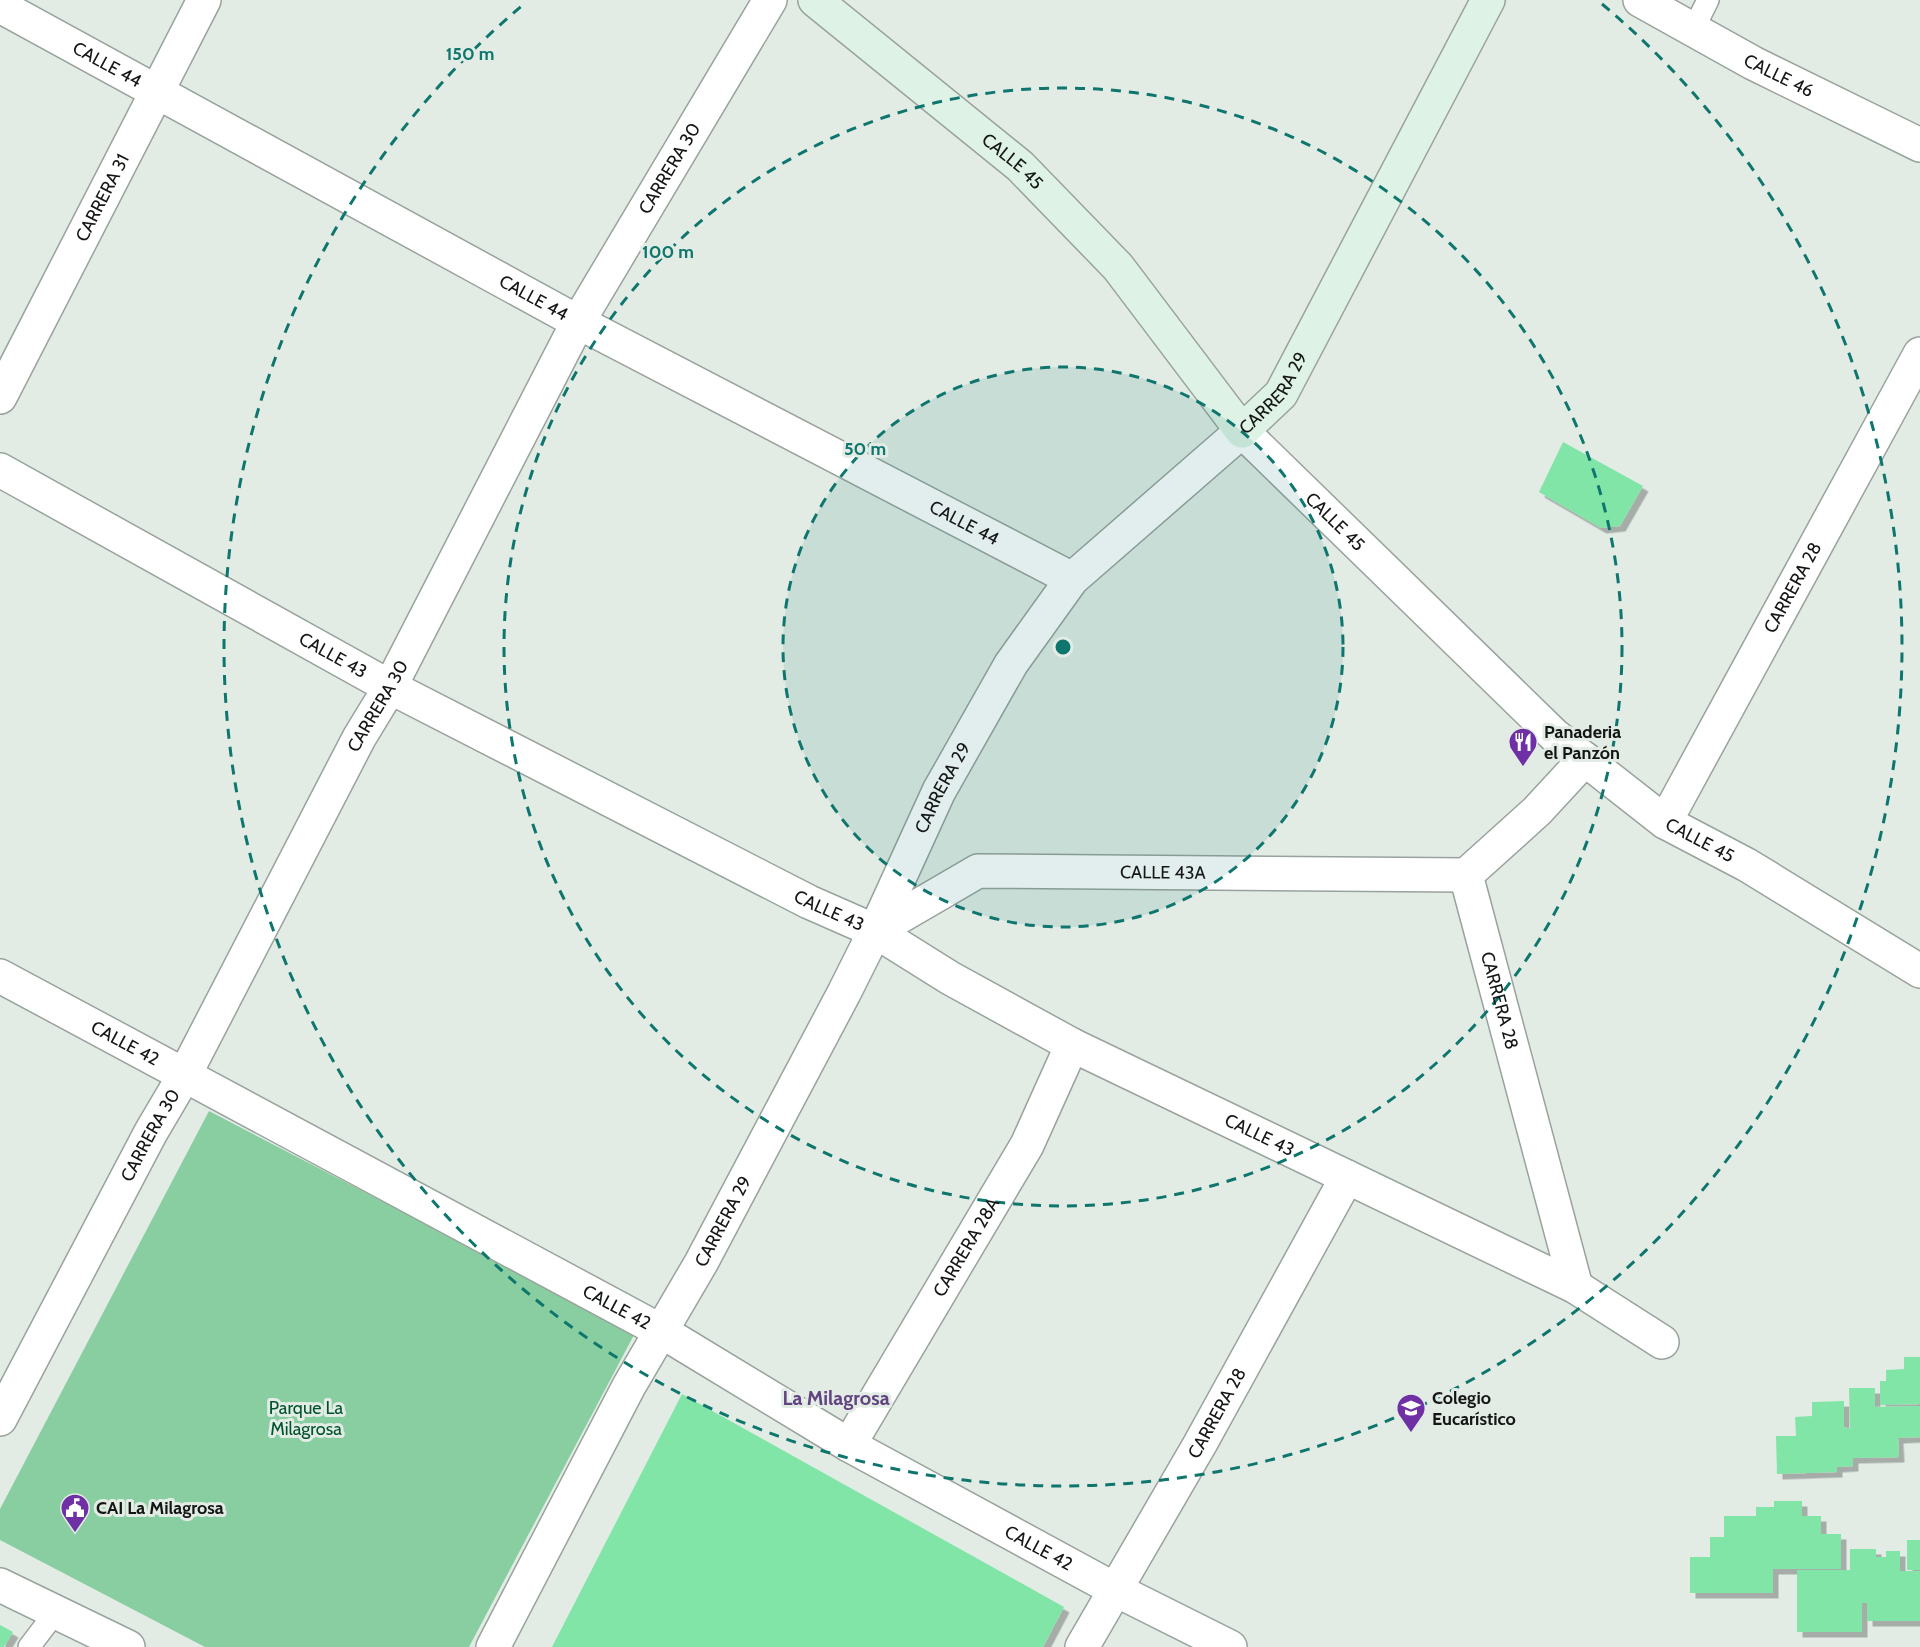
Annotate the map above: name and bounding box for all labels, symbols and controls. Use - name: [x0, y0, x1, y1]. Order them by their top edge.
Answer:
- street label: CALLE 44: [69, 37, 145, 92]
- text: 150 m: [446, 43, 494, 65]
- street label: CALLE 46: [1740, 49, 1817, 102]
- street label: CARRERA 30: [634, 119, 705, 218]
- street label: CALLE 45: [977, 128, 1048, 194]
- street label: CARRERA 31: [71, 150, 134, 245]
- text: 100 m: [642, 241, 694, 263]
- street label: CALLE 44: [495, 270, 572, 325]
- street label: CARRERA 29: [1234, 348, 1312, 439]
- text: 50 m: [844, 438, 886, 460]
- street label: CALLE 45: [1301, 488, 1369, 556]
- street label: CALLE 44: [926, 496, 1003, 550]
- street label: CARRERA 28: [1759, 538, 1826, 637]
- street label: CALLE 43: [295, 628, 371, 683]
- centre of rings: [1053, 637, 1073, 657]
- street label: CARRERA 30: [343, 657, 413, 756]
- place label: Panaderia el Panzón: [1544, 721, 1621, 764]
- restaurant icon: Panaderia el Panzón: [1507, 726, 1539, 768]
- street label: CARRERA 29: [910, 738, 975, 837]
- street label: CALLE 45: [1662, 813, 1738, 867]
- street label: CALLE 43A: [1120, 861, 1206, 884]
- street label: CALLE 43: [790, 885, 867, 936]
- street label: CARRERA 28: [1476, 949, 1523, 1052]
- street label: CALLE 42: [87, 1016, 163, 1070]
- street label: CARRERA 30: [116, 1085, 185, 1185]
- street label: CALLE 43: [1221, 1109, 1298, 1161]
- street label: CARRERA 29: [690, 1172, 756, 1270]
- street label: CARRERA 28A: [928, 1194, 1004, 1301]
- street label: CALLE 42: [579, 1280, 655, 1334]
- street label: CARRERA 28: [1183, 1364, 1251, 1462]
- district label: La Milagrosa: [782, 1386, 890, 1410]
- place label: Colegio Eucarístico: [1432, 1387, 1516, 1430]
- school or university icon: Colegio Eucarístico: [1395, 1392, 1427, 1434]
- park label: Parque La Milagrosa: [269, 1397, 344, 1440]
- public building icon: CAI La Milagrosa: [59, 1492, 91, 1534]
- place label: CAI La Milagrosa: [96, 1497, 224, 1519]
- street label: CALLE 42: [1001, 1521, 1076, 1575]

